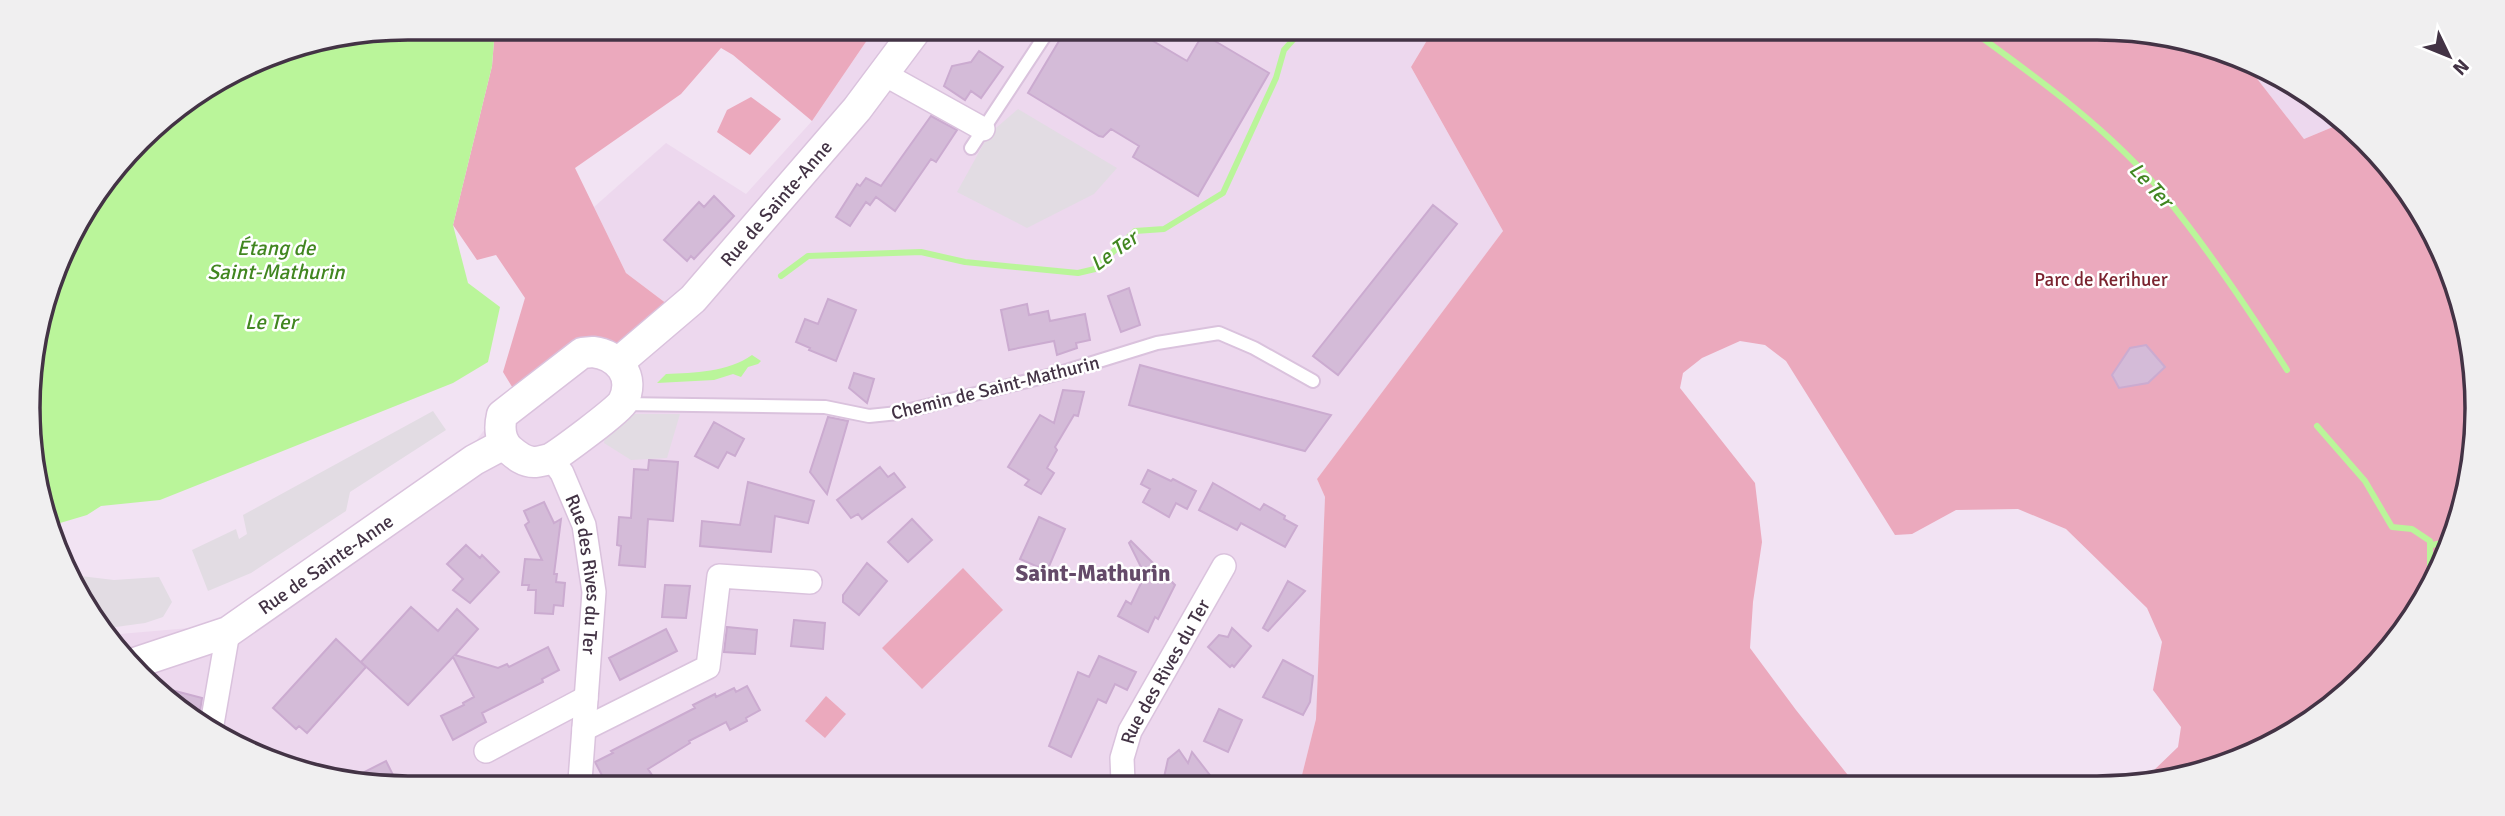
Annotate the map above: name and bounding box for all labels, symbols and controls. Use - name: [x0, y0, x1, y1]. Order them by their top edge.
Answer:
- north arrow: [2414, 21, 2484, 91]
- text: N: [2447, 54, 2474, 80]
- street label: Rue de Sainte-Anne: [716, 136, 838, 272]
- water label: Le Ter: [2124, 157, 2181, 215]
- water label: Le Ter: [1085, 223, 1145, 277]
- water label: Étang de Saint-Mathurin: [207, 235, 345, 285]
- park label: Parc de Kerihuer: [2034, 268, 2168, 292]
- water label: Le Ter: [245, 309, 300, 335]
- street label: Chemin de Saint-Mathurin: [889, 350, 1102, 425]
- street label: Rue des Rives du Ter: [559, 491, 605, 655]
- street label: Rue de Sainte-Anne: [254, 509, 398, 620]
- district label: Saint-Mathurin: [1016, 559, 1170, 588]
- street label: Rue des Rives du Ter: [1116, 595, 1216, 747]

